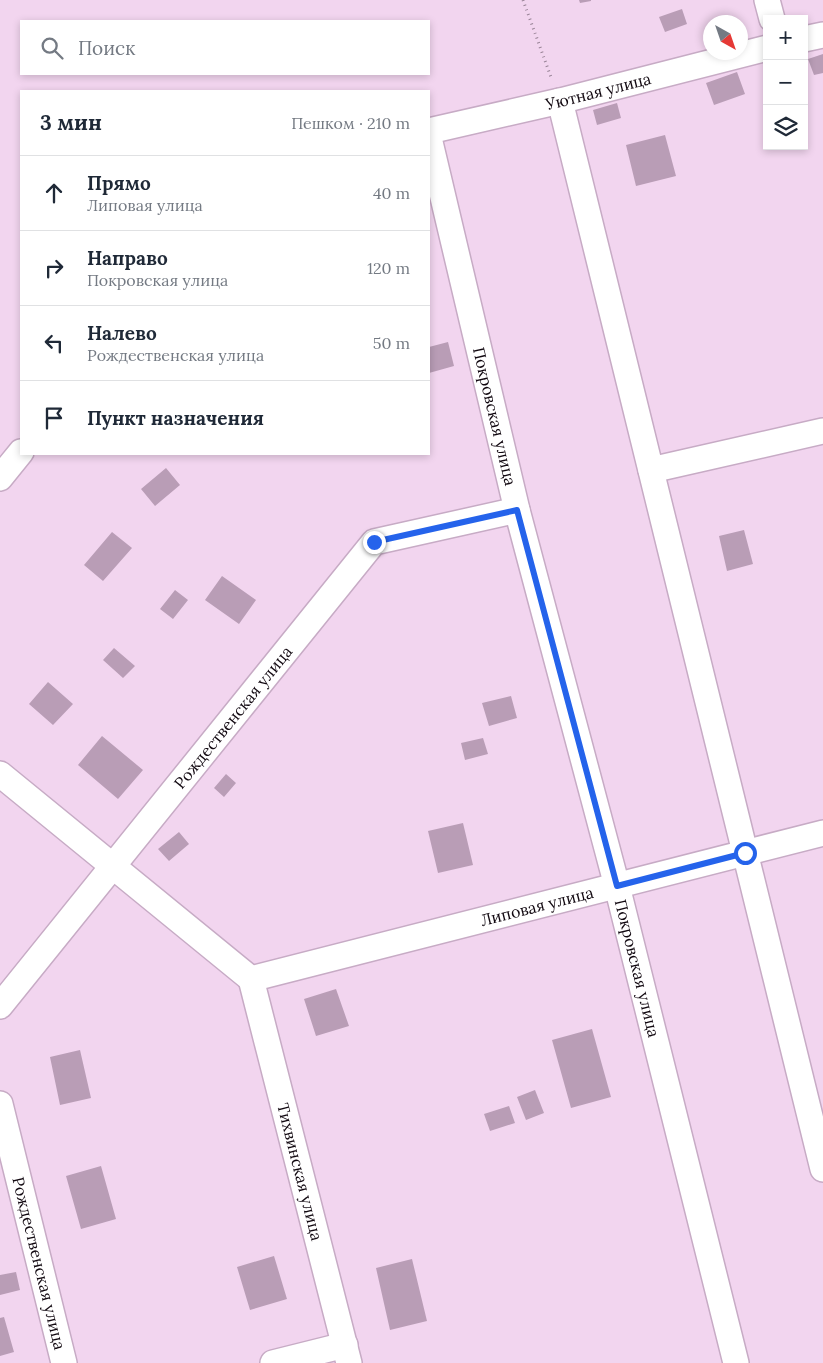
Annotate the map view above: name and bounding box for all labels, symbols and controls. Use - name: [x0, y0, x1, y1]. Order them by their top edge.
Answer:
- north arrow: [703, 15, 748, 60]
- map controls: [763, 15, 808, 150]
- button: +: [763, 15, 808, 60]
- search box: [20, 20, 430, 75]
- icon: search: [38, 34, 66, 62]
- text: Поиск: [78, 36, 135, 60]
- button: −: [763, 60, 808, 105]
- street label: Уютная улица: [543, 68, 653, 114]
- button: layers: [763, 105, 808, 150]
- text: 3 мин: [40, 109, 102, 136]
- text: Пешком · 210 m: [291, 113, 410, 133]
- text: Прямо: [87, 171, 151, 195]
- icon: ahead: [40, 179, 68, 207]
- text: 40 m: [373, 183, 410, 203]
- text: Липовая улица: [87, 195, 203, 215]
- text: Направо: [87, 246, 168, 270]
- icon: right: [40, 254, 68, 282]
- text: 120 m: [367, 258, 410, 278]
- text: Покровская улица: [87, 270, 228, 290]
- text: Налево: [87, 321, 157, 345]
- icon: left: [40, 329, 68, 357]
- text: 50 m: [373, 333, 410, 353]
- text: Рождественская улица: [87, 345, 264, 365]
- street label: Покровская улица: [469, 345, 521, 487]
- icon: arrive: [40, 404, 68, 432]
- text: Пункт назначения: [87, 406, 264, 430]
- route end: [363, 531, 386, 554]
- street label: Рождественская улица: [169, 642, 296, 792]
- route start: [734, 842, 757, 865]
- street label: Липовая улица: [478, 882, 595, 930]
- street label: Покровская улица: [611, 897, 664, 1039]
- street label: Тихвинская улица: [273, 1101, 327, 1243]
- street label: Рождественская улица: [8, 1175, 70, 1352]

